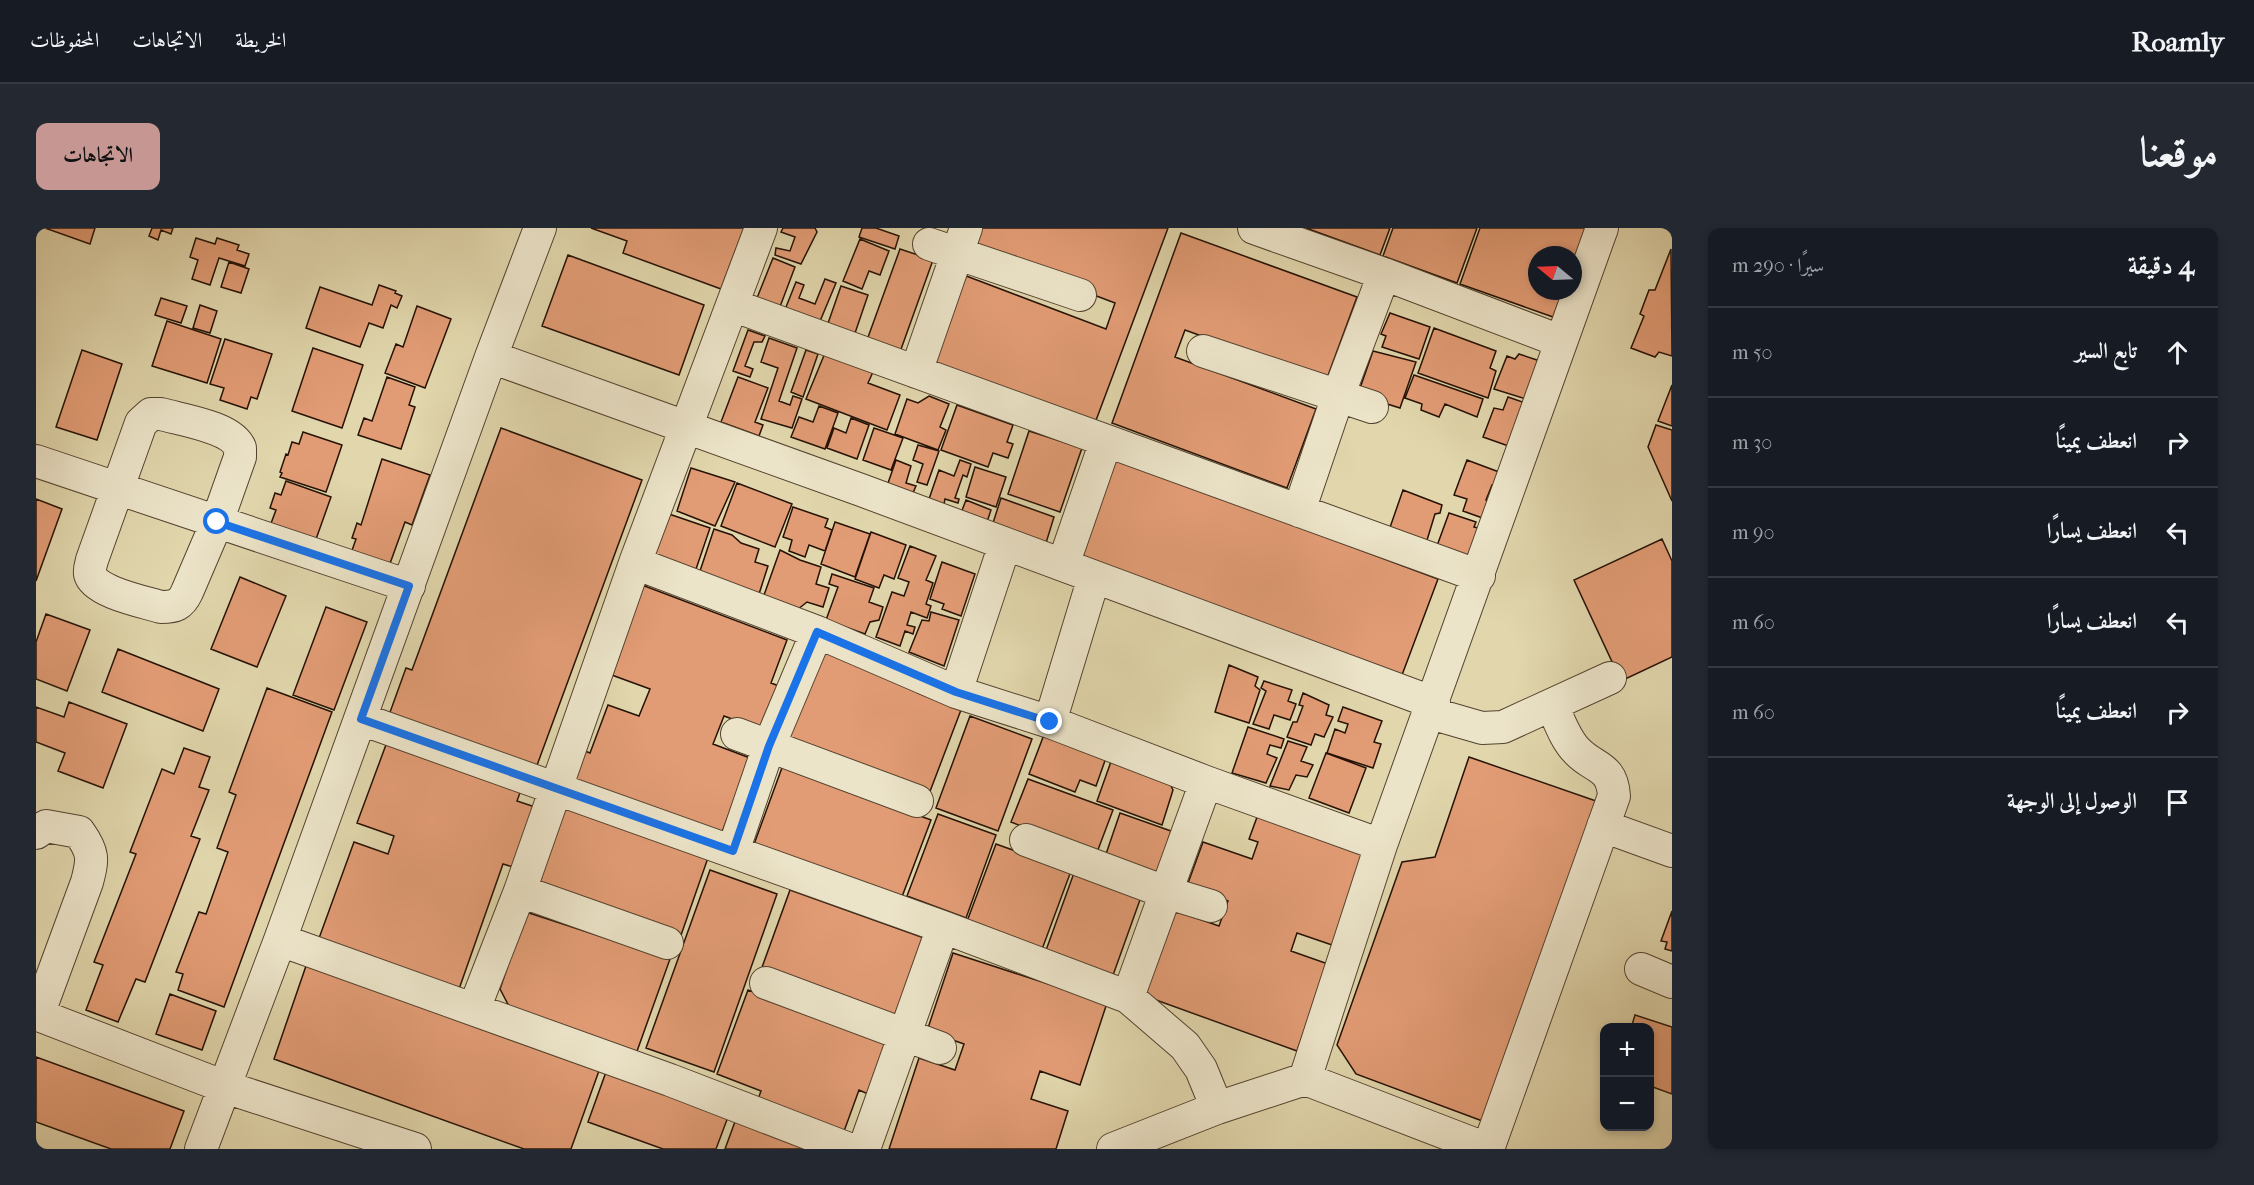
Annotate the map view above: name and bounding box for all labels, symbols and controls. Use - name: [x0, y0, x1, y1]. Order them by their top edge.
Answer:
- text: Roamly: [2132, 25, 2224, 58]
- text: المحفوظات: [30, 28, 99, 52]
- text: الاتجاهات: [132, 28, 202, 52]
- text: الخريطة: [235, 28, 286, 52]
- button: الاتجاهات: [36, 123, 160, 190]
- text: موقعنا: [2140, 128, 2218, 177]
- north arrow: [1528, 246, 1582, 300]
- text: 4 دقيقة: [2128, 250, 2194, 281]
- text: سيرًا · 290 m: [1732, 254, 1824, 277]
- icon: ahead: [2161, 336, 2194, 369]
- text: تابع السير: [2075, 338, 2137, 364]
- text: 50 m: [1732, 341, 1773, 364]
- icon: right: [2161, 426, 2194, 459]
- text: انعطف يمينًا: [2056, 428, 2137, 454]
- text: 30 m: [1732, 431, 1772, 454]
- route start: [203, 508, 229, 534]
- icon: left: [2161, 516, 2194, 549]
- text: انعطف يسارًا: [2047, 518, 2137, 544]
- text: 90 m: [1732, 521, 1774, 544]
- icon: left: [2161, 606, 2194, 639]
- text: انعطف يسارًا: [2047, 608, 2137, 634]
- text: 60 m: [1732, 611, 1775, 634]
- icon: right: [2161, 696, 2194, 729]
- text: انعطف يمينًا: [2056, 698, 2137, 724]
- text: 60 m: [1732, 701, 1775, 724]
- route end: [1036, 708, 1062, 734]
- icon: arrive: [2161, 786, 2194, 819]
- text: الوصول إلى الوجهة: [2007, 788, 2137, 814]
- map controls: [1600, 1023, 1654, 1131]
- button: +: [1600, 1023, 1654, 1077]
- button: −: [1600, 1077, 1654, 1131]

